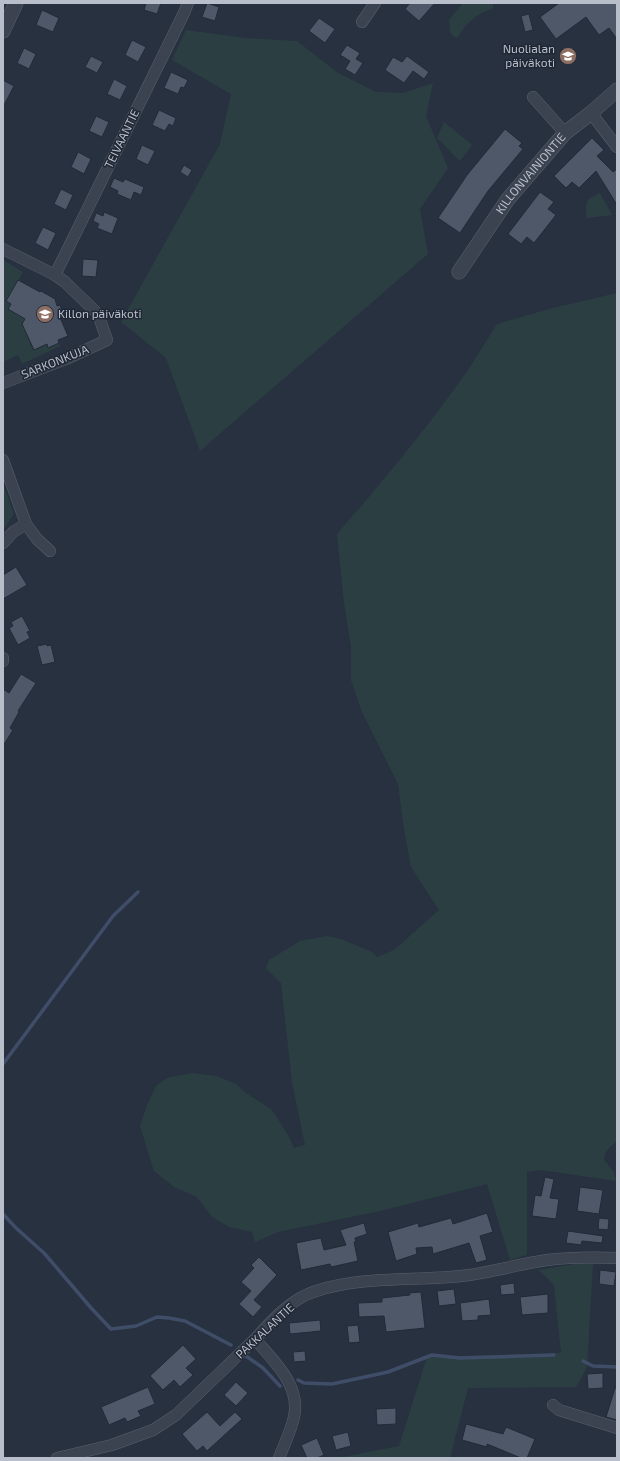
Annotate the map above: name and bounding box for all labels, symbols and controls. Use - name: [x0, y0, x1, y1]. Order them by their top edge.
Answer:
- place label: Nuolialan päiväkoti: [503, 41, 555, 69]
- school or university icon: Nuolialan päiväkoti: [558, 46, 578, 66]
- street label: TEIVAANTIE: [101, 107, 142, 170]
- street label: KILLONVAINIONTIE: [492, 129, 568, 216]
- school or university icon: Killon päiväkoti: [35, 304, 55, 324]
- place label: Killon päiväkoti: [58, 306, 141, 320]
- street label: SARKONKUJA: [19, 341, 91, 381]
- street label: PAKKALANTIE: [232, 1299, 297, 1361]

